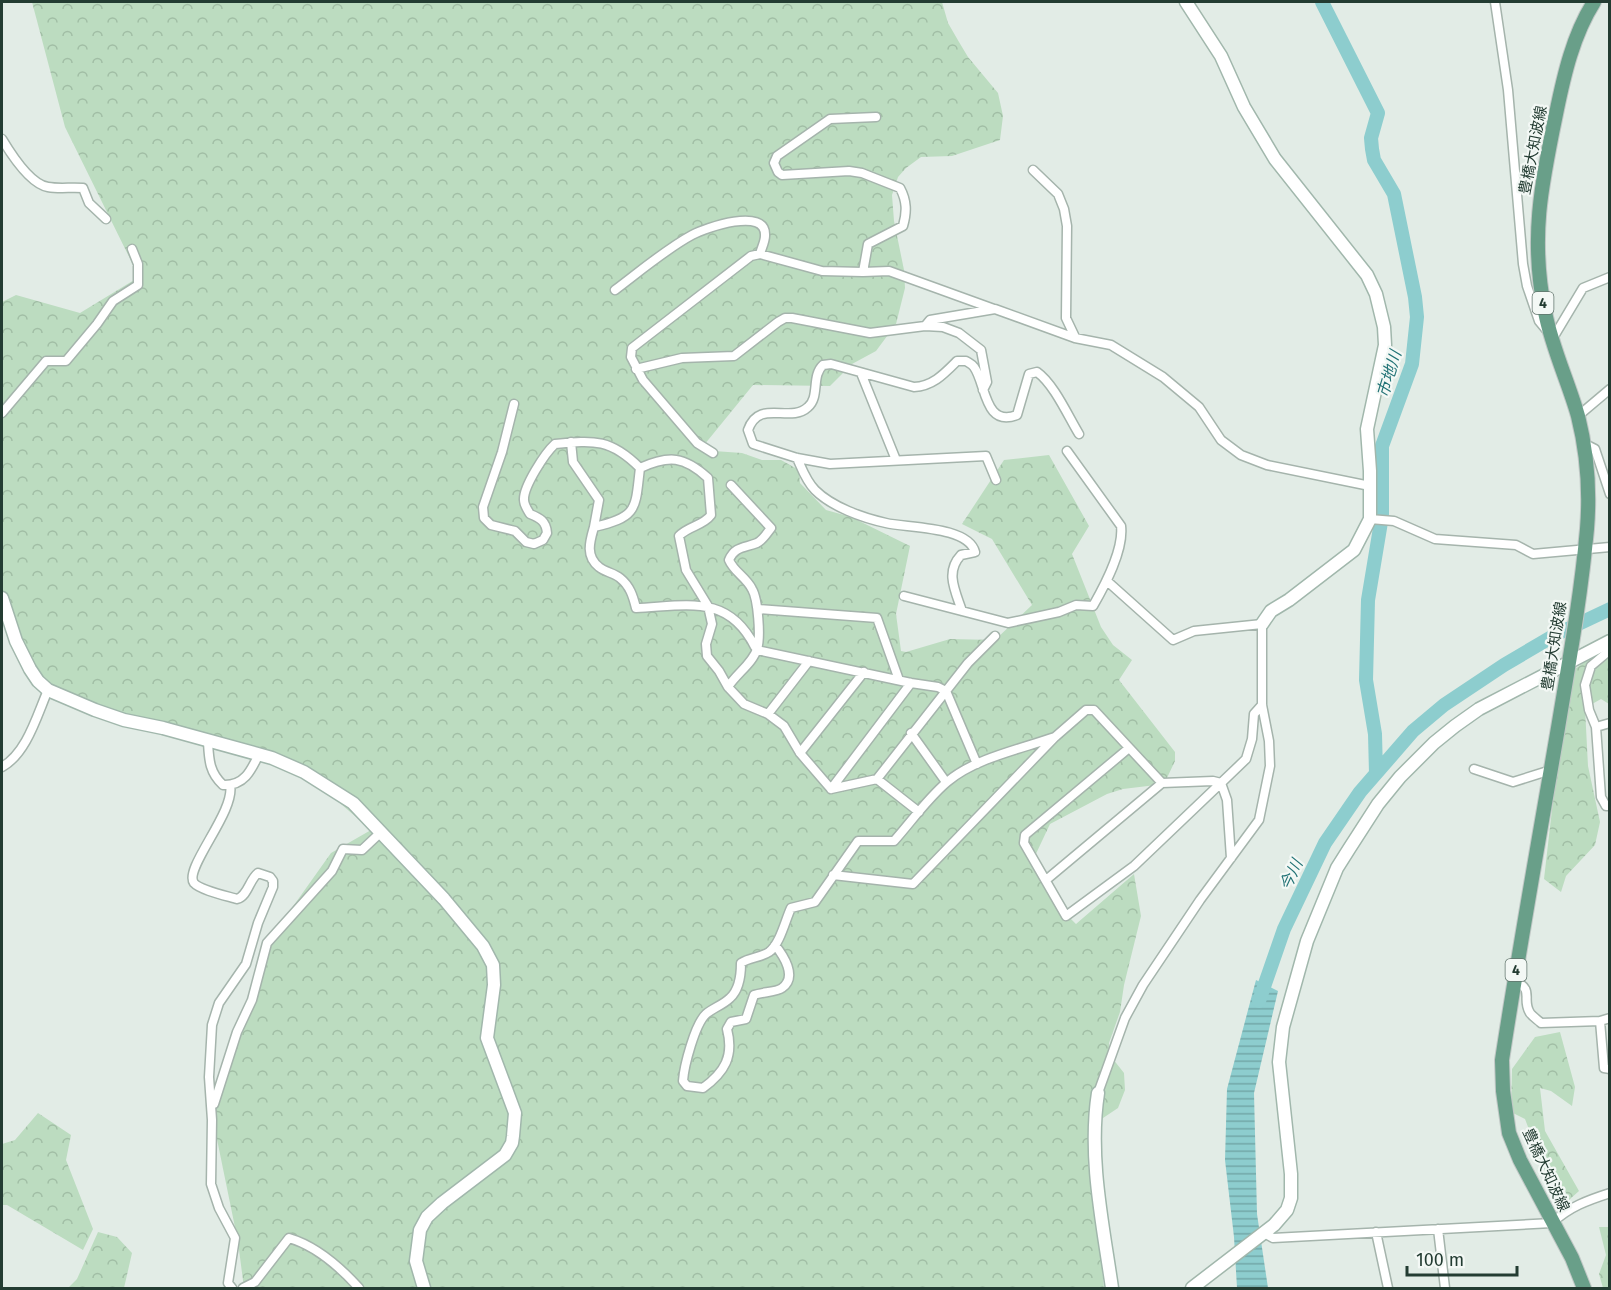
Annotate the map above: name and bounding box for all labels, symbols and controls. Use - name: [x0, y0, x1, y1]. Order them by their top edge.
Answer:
- street label: 豊橋大知波線: [1516, 104, 1550, 196]
- road number: 4: [1532, 292, 1554, 314]
- water label: 市地川: [1373, 346, 1406, 400]
- street label: 豊橋大知波線: [1538, 600, 1570, 692]
- water label: 今川: [1276, 855, 1307, 894]
- road number: 4: [1506, 959, 1526, 981]
- street label: 豊橋大知波線: [1519, 1125, 1573, 1215]
- scale bar: [1407, 1239, 1516, 1277]
- text: 100 m: [1416, 1249, 1464, 1271]

